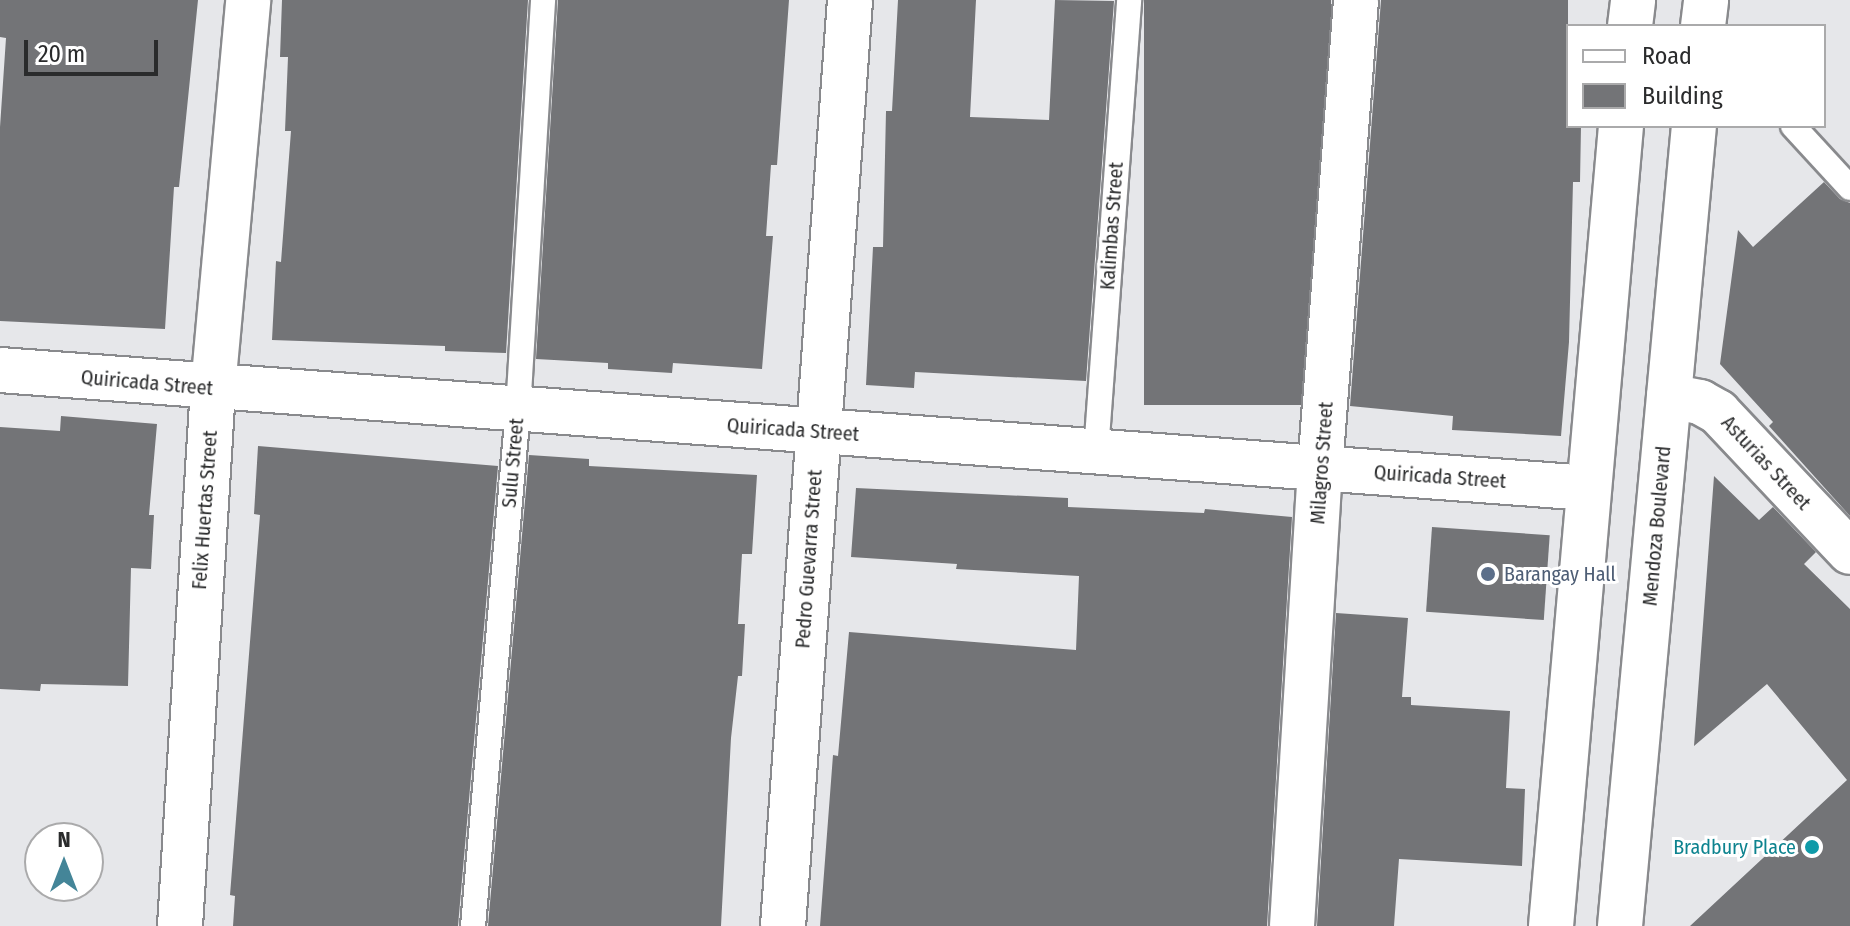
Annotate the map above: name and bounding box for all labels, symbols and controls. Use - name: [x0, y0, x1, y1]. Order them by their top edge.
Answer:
- scale bar: [28, 24, 162, 74]
- legend: [1566, 24, 1826, 128]
- text: 20 m: [38, 40, 85, 68]
- text: Road: [1642, 42, 1692, 70]
- text: Building: [1642, 82, 1723, 110]
- street label: Kalimbas Street: [1096, 161, 1128, 291]
- street label: Quiricada Street: [80, 365, 214, 401]
- street label: Milagros Street: [1306, 401, 1338, 525]
- street label: Asturias Street: [1716, 411, 1816, 515]
- street label: Quiricada Street: [726, 413, 860, 447]
- street label: Sulu Street: [497, 417, 529, 509]
- street label: Felix Huertas Street: [187, 430, 223, 590]
- street label: Mendoza Boulevard: [1638, 445, 1676, 607]
- street label: Quiricada Street: [1373, 460, 1507, 494]
- street label: Pedro Guevarra Street: [791, 469, 827, 649]
- place label: Barangay Hall: [1504, 562, 1616, 586]
- marker: Barangay Hall: [1479, 565, 1497, 583]
- north arrow: [24, 822, 104, 902]
- text: N: [57, 826, 71, 853]
- place label: Bradbury Place: [1673, 835, 1796, 859]
- marker: Bradbury Place: [1803, 838, 1821, 856]

